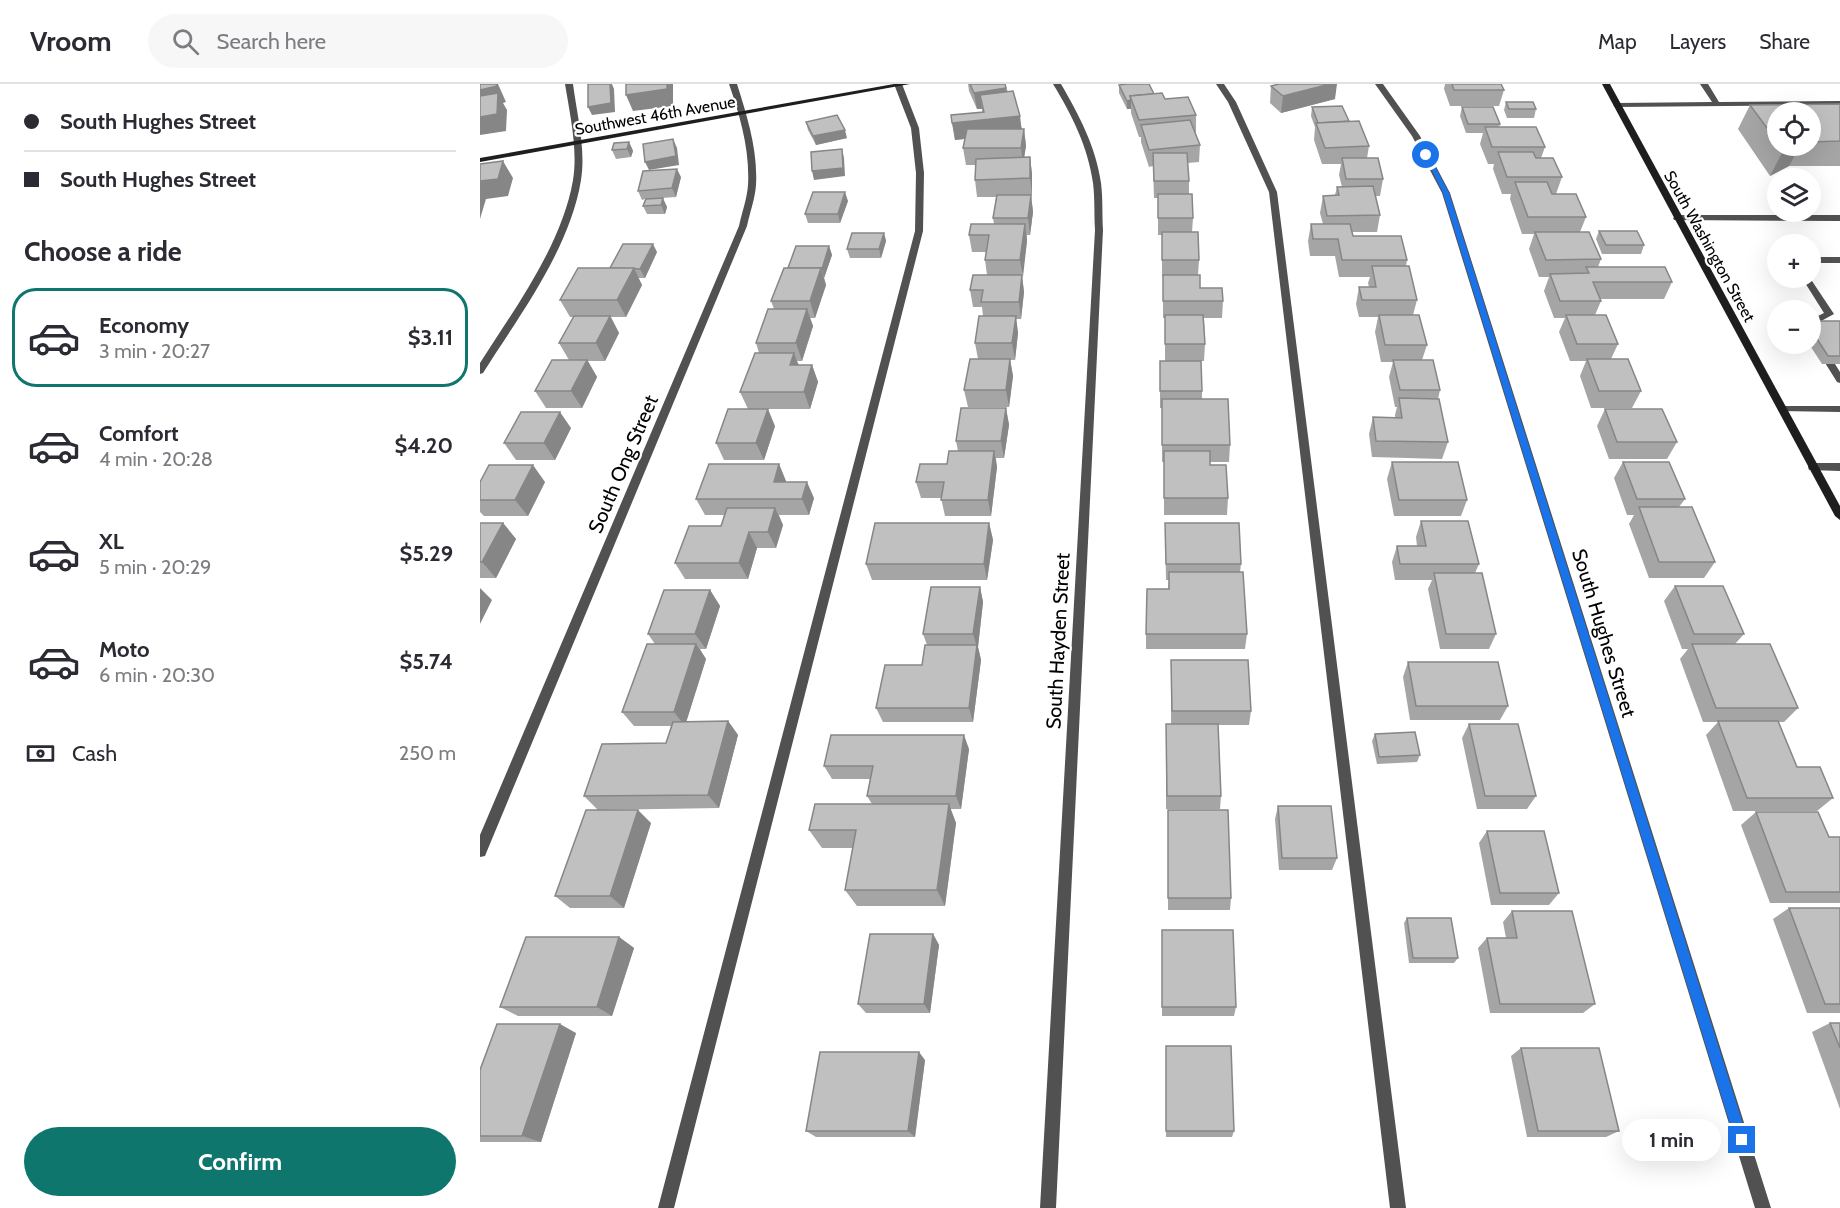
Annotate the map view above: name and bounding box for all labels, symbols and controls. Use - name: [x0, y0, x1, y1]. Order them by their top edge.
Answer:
- search box: [148, 14, 568, 68]
- text: Vroom: [30, 24, 112, 58]
- icon: search: [169, 25, 202, 58]
- text: Search here: [217, 28, 326, 55]
- text: Map: [1598, 29, 1637, 54]
- text: Layers: [1670, 29, 1726, 54]
- text: Share: [1759, 29, 1810, 54]
- street label: Southwest 46th Avenue: [573, 92, 737, 139]
- map controls: [1767, 102, 1821, 354]
- button: locate: [1767, 102, 1821, 156]
- text: South Hughes Street: [60, 108, 256, 135]
- route start: [1412, 141, 1439, 168]
- text: South Hughes Street: [60, 166, 256, 193]
- street label: South Washington Street: [1660, 167, 1759, 326]
- button: layers: [1767, 168, 1821, 222]
- button: +: [1767, 234, 1821, 288]
- text: Choose a ride: [24, 235, 182, 268]
- button: −: [1767, 300, 1821, 354]
- icon: car: [27, 311, 81, 365]
- text: Economy: [99, 312, 189, 339]
- text: $3.11: [408, 324, 453, 351]
- text: 3 min · 20:27: [99, 339, 210, 363]
- street label: South Ong Street: [583, 391, 663, 537]
- icon: car: [27, 419, 81, 473]
- text: Comfort: [99, 420, 178, 447]
- text: $4.20: [395, 432, 453, 459]
- text: 4 min · 20:28: [99, 447, 213, 471]
- icon: car: [27, 527, 81, 581]
- text: XL: [99, 528, 124, 555]
- text: $5.29: [400, 540, 453, 567]
- street label: South Hughes Street: [1567, 546, 1641, 720]
- street label: South Hayden Street: [1041, 552, 1075, 730]
- text: 5 min · 20:29: [99, 555, 211, 579]
- icon: car: [27, 635, 81, 689]
- text: Moto: [99, 636, 150, 663]
- text: $5.74: [399, 648, 453, 675]
- text: 6 min · 20:30: [99, 663, 215, 687]
- icon: cash: [24, 737, 57, 770]
- text: Cash: [72, 740, 117, 767]
- text: 250 m: [399, 741, 456, 765]
- callout: 1 min: [1622, 1119, 1721, 1161]
- route end: [1728, 1126, 1755, 1153]
- button: Confirm: [24, 1127, 456, 1196]
- text: 1 min: [1649, 1128, 1694, 1152]

